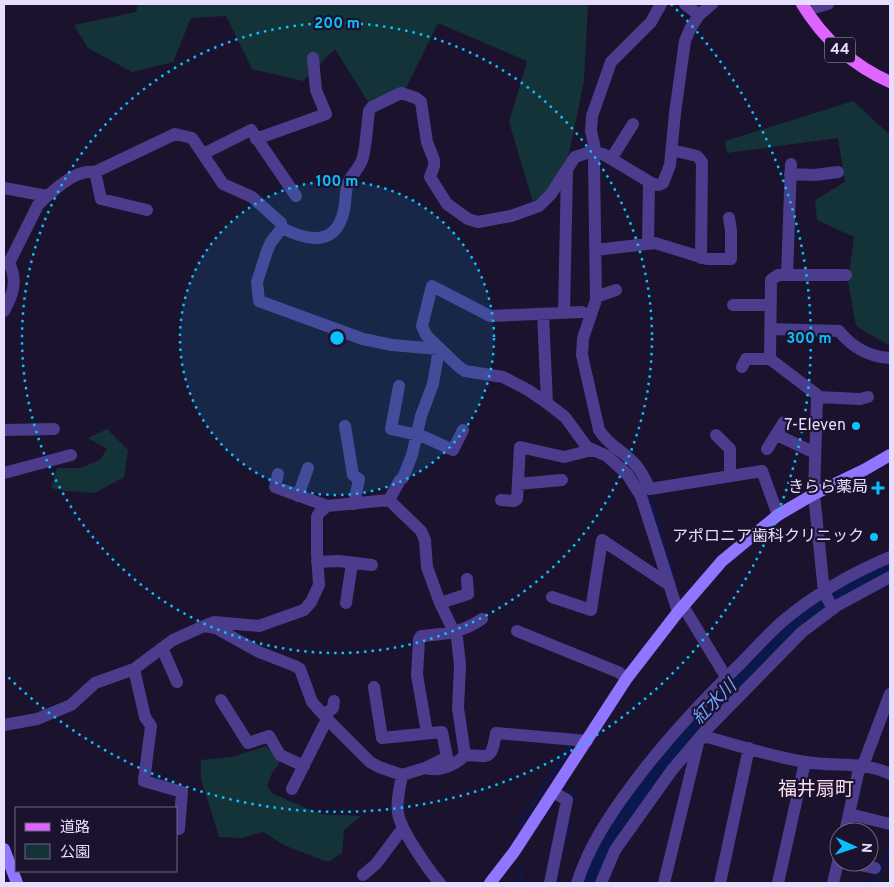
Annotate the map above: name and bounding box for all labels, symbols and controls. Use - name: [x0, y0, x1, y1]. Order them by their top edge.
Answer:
- text: 200 m: [314, 15, 360, 34]
- road number: 44: [825, 38, 855, 62]
- text: 100 m: [316, 173, 358, 192]
- centre of rings: [328, 329, 346, 347]
- text: 300 m: [786, 330, 832, 349]
- place label: 7-Eleven: [784, 416, 846, 436]
- marker: 7-Eleven: [850, 420, 862, 432]
- place label: きらら薬局: [788, 478, 868, 498]
- marker: きらら薬局: [872, 482, 884, 494]
- place label: アポロニア歯科クリニック: [672, 527, 864, 547]
- marker: アポロニア歯科クリニック: [868, 531, 880, 543]
- water label: 紅水川: [688, 674, 744, 730]
- district label: 福井扇町: [778, 778, 854, 802]
- legend: [15, 807, 178, 872]
- text: 道路: [60, 819, 90, 838]
- north arrow: [829, 822, 879, 872]
- text: N: [857, 842, 874, 853]
- text: 公園: [60, 844, 90, 863]

